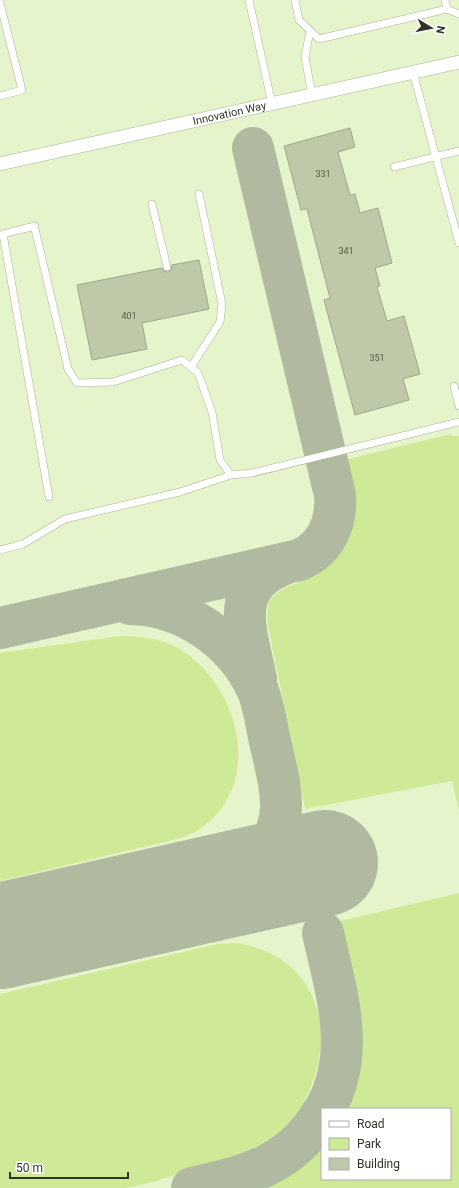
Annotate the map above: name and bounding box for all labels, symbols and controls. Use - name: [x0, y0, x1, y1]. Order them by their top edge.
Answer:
- north arrow: [411, 8, 451, 48]
- text: N: [433, 25, 447, 35]
- street label: Innovation Way: [192, 99, 268, 128]
- house number: 331: [315, 169, 331, 179]
- house number: 341: [338, 246, 354, 256]
- house number: 401: [121, 311, 137, 321]
- house number: 351: [369, 353, 385, 363]
- legend: [321, 1108, 451, 1180]
- text: Road: [357, 1117, 385, 1131]
- text: Park: [357, 1137, 382, 1151]
- scale bar: [10, 1154, 128, 1180]
- text: Building: [357, 1157, 400, 1171]
- text: 50 m: [16, 1161, 43, 1175]

